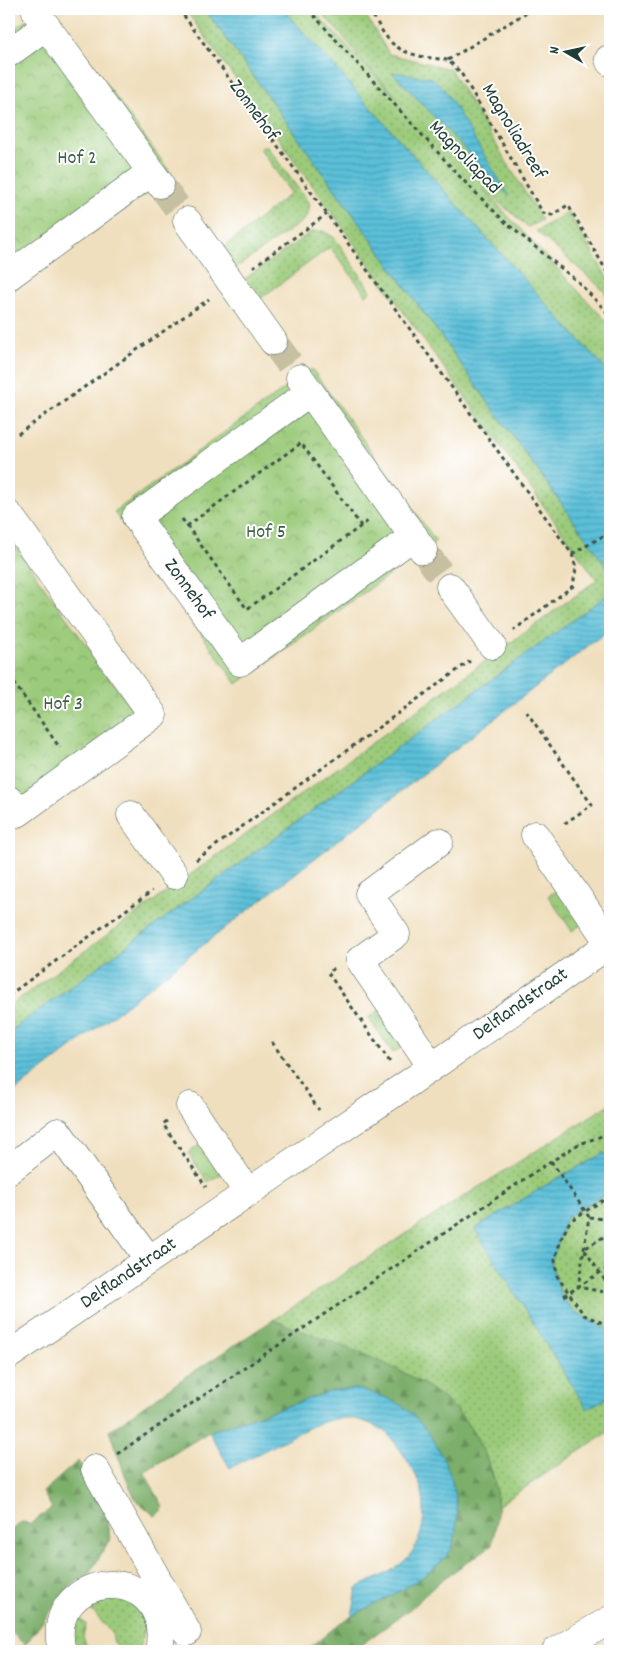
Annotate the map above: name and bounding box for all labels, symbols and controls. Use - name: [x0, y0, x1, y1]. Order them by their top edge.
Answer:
- north arrow: [542, 28, 592, 78]
- text: N: [545, 45, 566, 55]
- street label: Zonnehof: [221, 74, 285, 148]
- street label: Magnoliadreef: [473, 79, 553, 186]
- street label: Magnoliapad: [421, 115, 507, 201]
- park label: Hof 2: [57, 145, 97, 173]
- park label: Hof 5: [246, 519, 286, 547]
- street label: Zonnehof: [156, 553, 220, 627]
- park label: Hof 3: [43, 691, 83, 719]
- street label: Delflandstraat: [467, 962, 575, 1048]
- street label: Delflandstraat: [75, 1231, 183, 1317]

